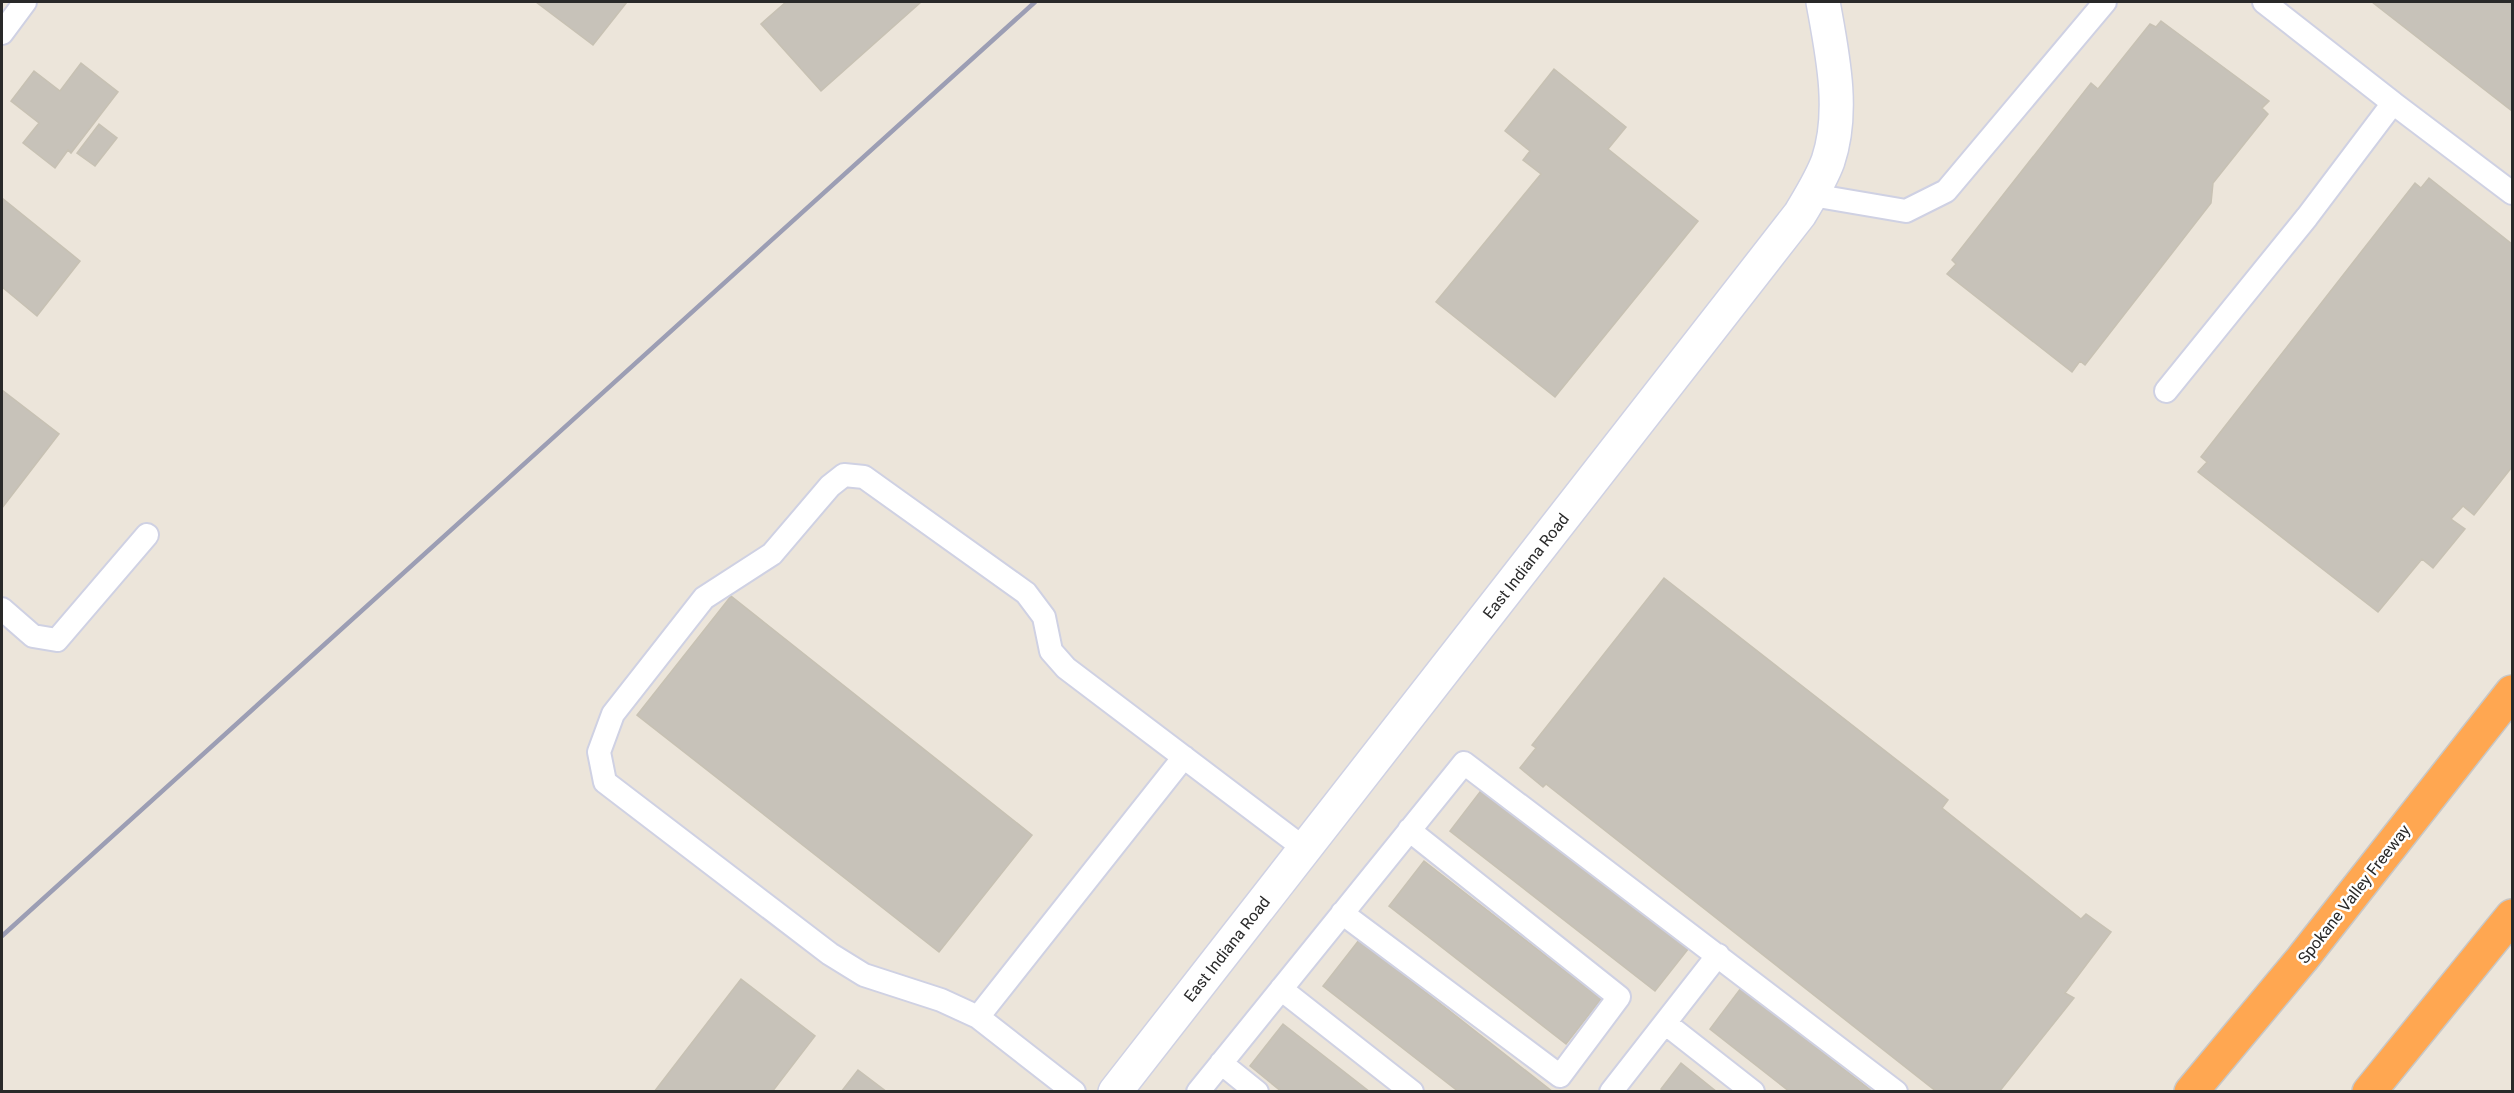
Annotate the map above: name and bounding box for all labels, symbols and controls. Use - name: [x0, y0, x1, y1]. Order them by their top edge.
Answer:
- street label: East Indiana Road: [1479, 510, 1573, 622]
- street label: Spokane Valley Freeway: [2294, 820, 2414, 967]
- street label: East Indiana Road: [1180, 893, 1274, 1005]

